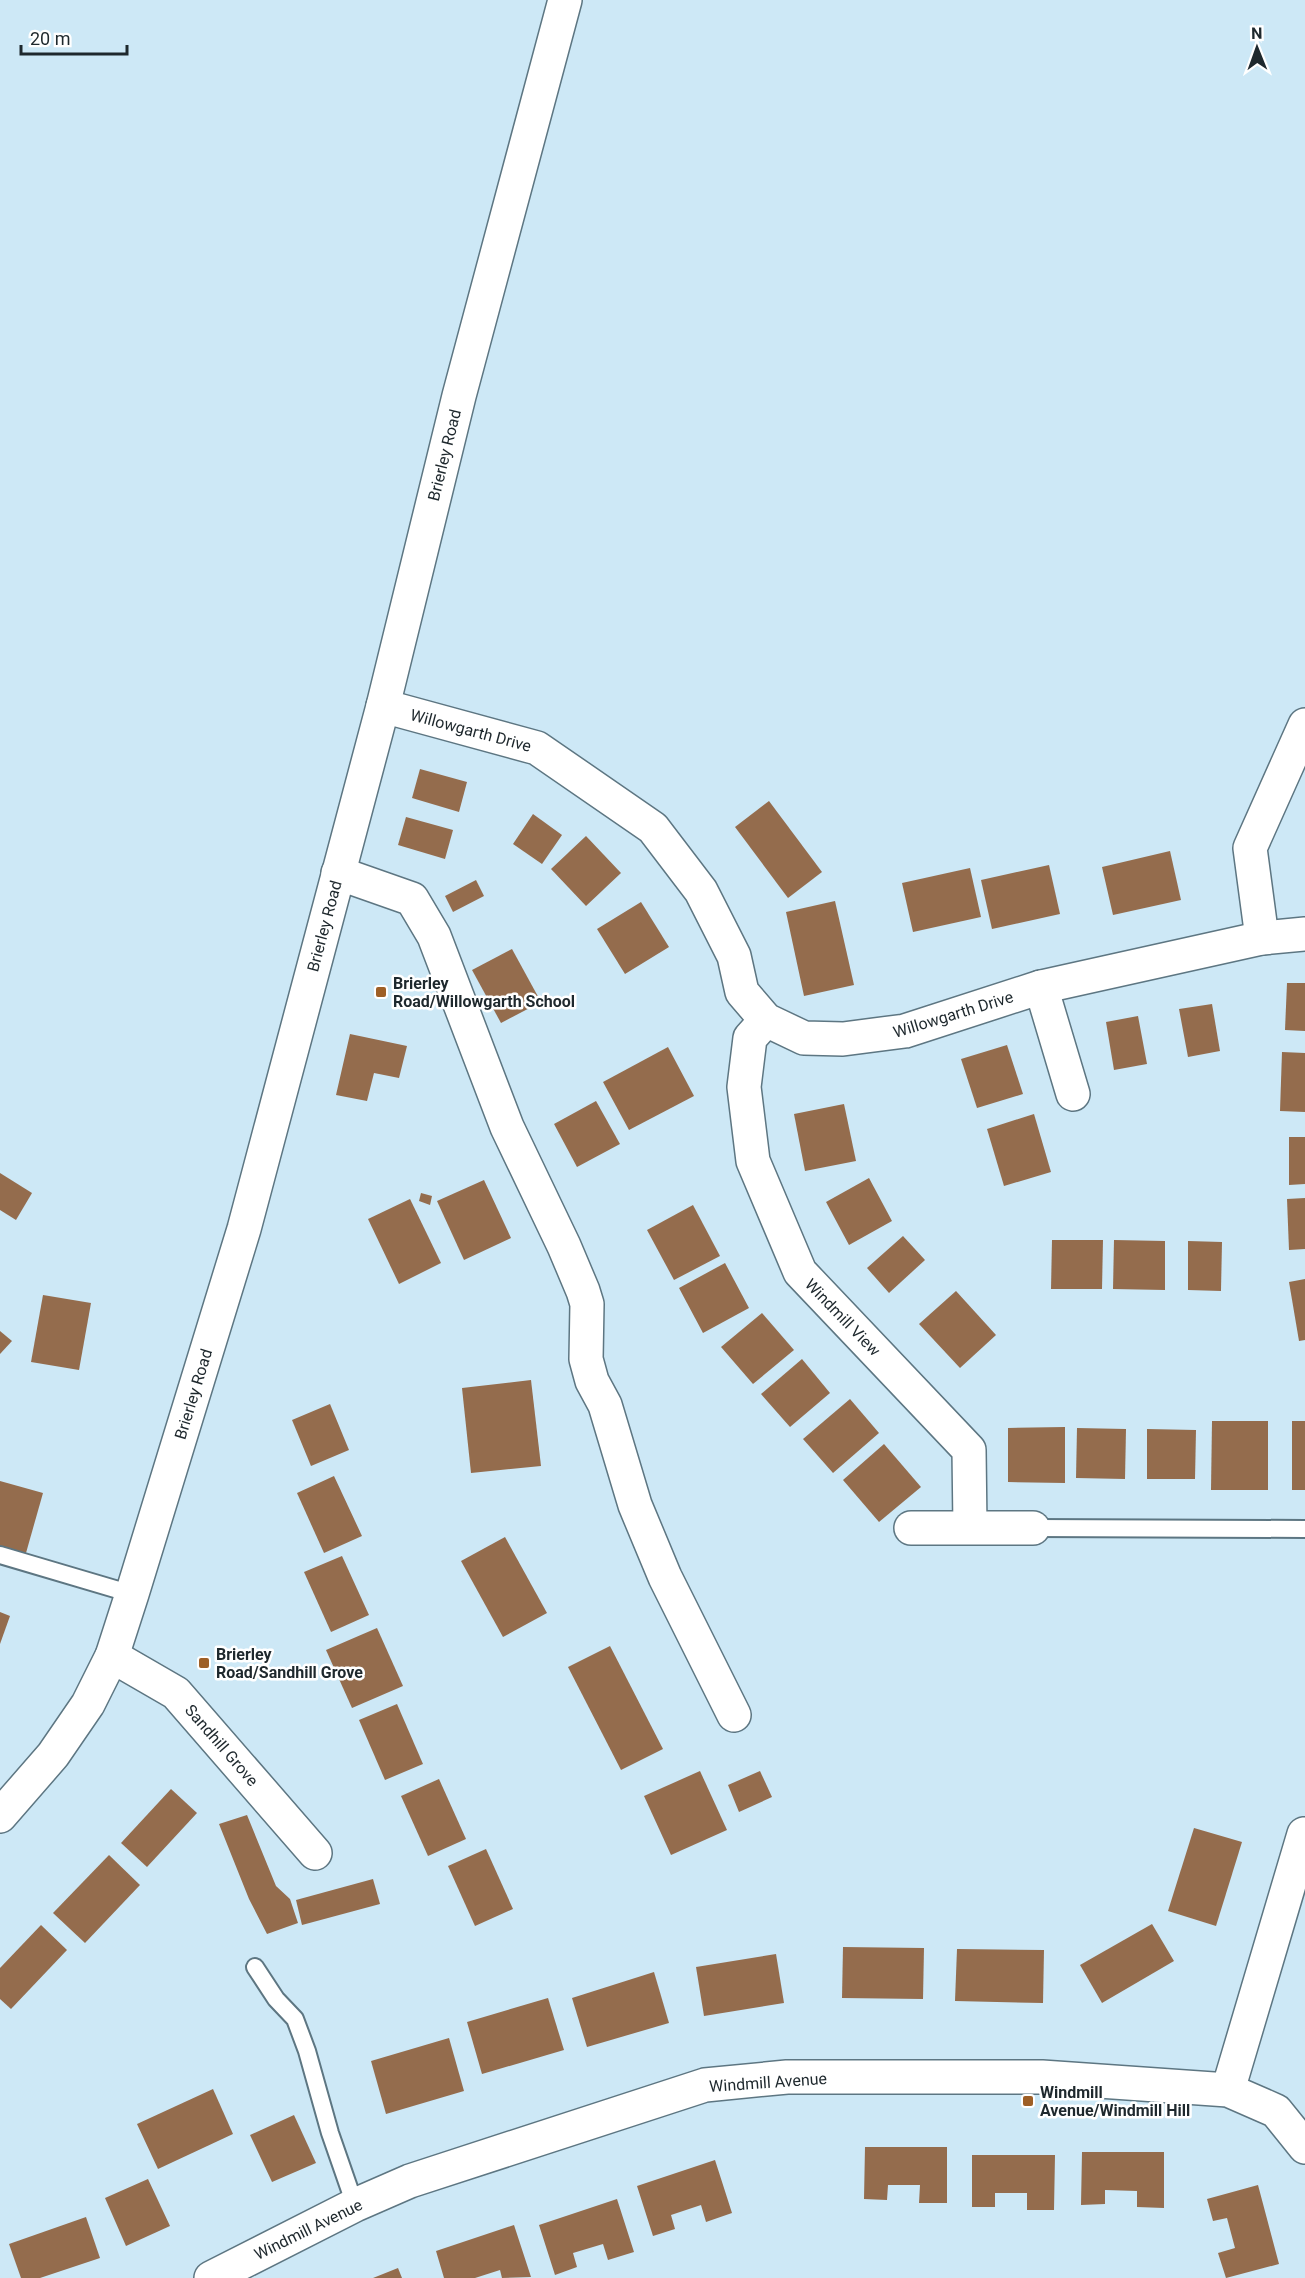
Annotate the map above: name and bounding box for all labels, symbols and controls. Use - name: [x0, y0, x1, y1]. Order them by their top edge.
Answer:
- scale bar: [21, 18, 128, 56]
- north arrow: [1227, 18, 1287, 78]
- text: N: [1251, 24, 1263, 43]
- text: 20 m: [30, 28, 70, 49]
- street label: Brierley Road: [424, 407, 465, 503]
- street label: Willowgarth Drive: [408, 705, 533, 756]
- street label: Brierley Road: [303, 878, 346, 974]
- place label: Brierley Road/Willowgarth School: [393, 974, 575, 1011]
- marker: Brierley Road/Willowgarth School: [374, 985, 388, 999]
- street label: Willowgarth Drive: [891, 987, 1015, 1042]
- street label: Windmill View: [801, 1275, 884, 1360]
- street label: Brierley Road: [171, 1347, 216, 1442]
- place label: Brierley Road/Sandhill Grove: [216, 1645, 363, 1682]
- marker: Brierley Road/Sandhill Grove: [197, 1656, 211, 1670]
- street label: Sandhill Grove: [181, 1701, 262, 1790]
- street label: Windmill Avenue: [709, 2069, 828, 2096]
- place label: Windmill Avenue/Windmill Hill: [1040, 2083, 1190, 2120]
- marker: Windmill Avenue/Windmill Hill: [1021, 2094, 1035, 2108]
- street label: Windmill Avenue: [251, 2195, 365, 2264]

